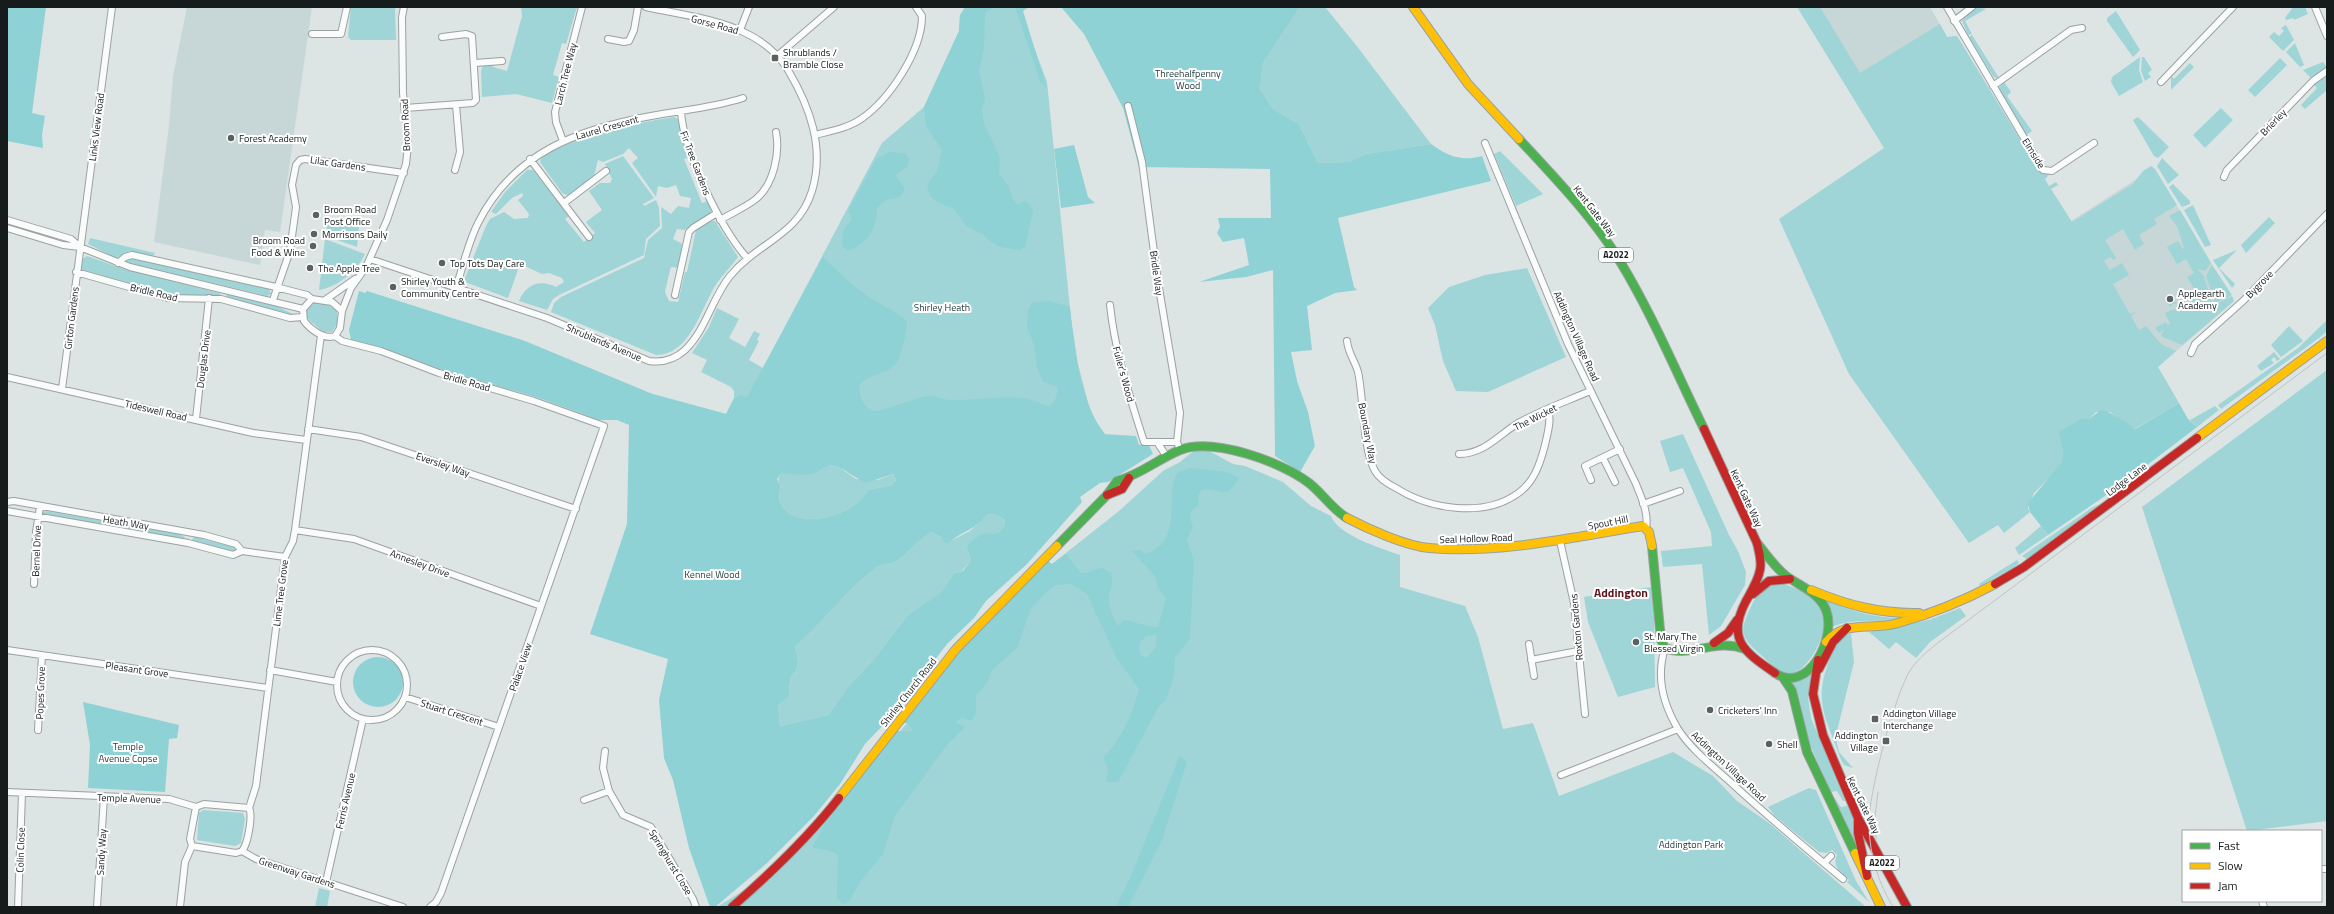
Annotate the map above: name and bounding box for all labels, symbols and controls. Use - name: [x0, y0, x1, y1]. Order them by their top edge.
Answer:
- street label: Gorse Road: [690, 11, 740, 38]
- street label: Larch Tree Way: [551, 41, 581, 107]
- place label: Shrublands / Bramble Close: [783, 45, 844, 72]
- marker: Shrublands / Bramble Close: [770, 53, 780, 63]
- park label: Threehalfpenny Wood: [1155, 66, 1221, 93]
- street label: Links View Road: [85, 92, 108, 162]
- street label: Broom Road: [397, 98, 414, 151]
- street label: Brierley: [2257, 105, 2290, 139]
- street label: Laurel Crescent: [574, 111, 641, 144]
- street label: Fir Tree Gardens: [676, 129, 715, 198]
- place label: Forest Academy: [239, 131, 307, 146]
- marker: Forest Academy: [226, 133, 236, 143]
- street label: Elmside: [2018, 135, 2049, 171]
- street label: Lilac Gardens: [309, 152, 367, 175]
- street label: Kent Gate Way: [1570, 182, 1620, 241]
- place label: Broom Road Post Office: [324, 202, 376, 229]
- marker: Broom Road Post Office: [311, 210, 321, 220]
- place label: Morrisons Daily: [322, 227, 388, 242]
- marker: Morrisons Daily: [309, 229, 319, 239]
- place label: Broom Road Food & Wine: [251, 233, 305, 260]
- marker: Broom Road Food & Wine: [308, 241, 318, 251]
- road number: A2022: [1599, 248, 1633, 262]
- street label: Bridle Way: [1146, 250, 1167, 297]
- place label: Top Tots Day Care: [450, 256, 524, 271]
- marker: Top Tots Day Care: [437, 258, 447, 268]
- place label: The Apple Tree: [318, 261, 380, 276]
- marker: The Apple Tree: [305, 263, 315, 273]
- street label: Bygrove: [2242, 267, 2277, 302]
- place label: Shirley Youth & Community Centre: [401, 274, 479, 301]
- street label: Bridle Road: [129, 280, 179, 305]
- marker: Shirley Youth & Community Centre: [388, 282, 398, 292]
- street label: Girton Gardens: [60, 286, 83, 350]
- place label: Applegarth Academy: [2178, 286, 2224, 313]
- street label: Addington Village Road: [1550, 289, 1603, 384]
- marker: Applegarth Academy: [2165, 294, 2175, 304]
- park label: Shirley Heath: [914, 300, 970, 315]
- street label: Shrublands Avenue: [564, 320, 644, 365]
- street label: Douglas Drive: [193, 329, 214, 389]
- street label: Fuller's Wood: [1109, 345, 1138, 404]
- street label: Bridle Road: [442, 368, 492, 395]
- street label: Tideswell Road: [123, 396, 189, 425]
- street label: The Wicket: [1511, 400, 1560, 435]
- street label: Boundary Way: [1354, 402, 1381, 465]
- street label: Eversley Way: [414, 448, 472, 481]
- street label: Lodge Lane: [2103, 459, 2150, 500]
- street label: Kent Gate Way: [1727, 467, 1767, 530]
- street label: Heath Way: [102, 511, 150, 534]
- street label: Spout Hill: [1587, 511, 1629, 534]
- street label: Bernel Drive: [28, 525, 45, 577]
- street label: Seal Hollow Road: [1439, 530, 1513, 547]
- street label: Annesley Drive: [388, 546, 452, 581]
- street label: Lime Tree Grove: [269, 559, 292, 627]
- park label: Kennel Wood: [684, 567, 740, 582]
- district label: Addington: [1594, 583, 1648, 602]
- street label: Roxton Gardens: [1566, 593, 1587, 661]
- place label: St. Mary The Blessed Virgin: [1644, 629, 1703, 656]
- marker: St. Mary The Blessed Virgin: [1631, 637, 1641, 647]
- street label: Palace View: [505, 641, 536, 693]
- street label: Shirley Church Road: [877, 655, 940, 730]
- street label: Pleasant Grove: [104, 658, 169, 681]
- street label: Popes Grove: [32, 666, 49, 720]
- street label: Stuart Crescent: [419, 695, 486, 730]
- place label: Cricketers' Inn: [1718, 703, 1777, 718]
- marker: Cricketers' Inn: [1705, 705, 1715, 715]
- place label: Addington Village Interchange: [1883, 706, 1956, 733]
- marker: Addington Village Interchange: [1870, 714, 1880, 724]
- street label: Addington Village Road: [1688, 728, 1769, 805]
- place label: Addington Village: [1835, 728, 1878, 755]
- marker: Addington Village: [1881, 736, 1891, 746]
- place label: Shell: [1777, 737, 1797, 752]
- park label: Temple Avenue Copse: [98, 739, 158, 766]
- marker: Shell: [1764, 739, 1774, 749]
- street label: Ferris Avenue: [332, 771, 359, 831]
- street label: Kent Gate Way: [1843, 774, 1884, 837]
- street label: Temple Avenue: [97, 790, 161, 807]
- street label: Colin Close: [12, 827, 29, 873]
- street label: Springhurst Close: [645, 827, 696, 898]
- street label: Sandy Way: [93, 828, 110, 876]
- legend: [2182, 830, 2322, 902]
- text: Fast: [2218, 836, 2241, 855]
- park label: Addington Park: [1659, 837, 1724, 852]
- street label: Greenway Gardens: [257, 853, 337, 892]
- road number: A2022: [1865, 856, 1899, 870]
- text: Slow: [2218, 856, 2243, 875]
- text: Jam: [2218, 876, 2238, 895]

